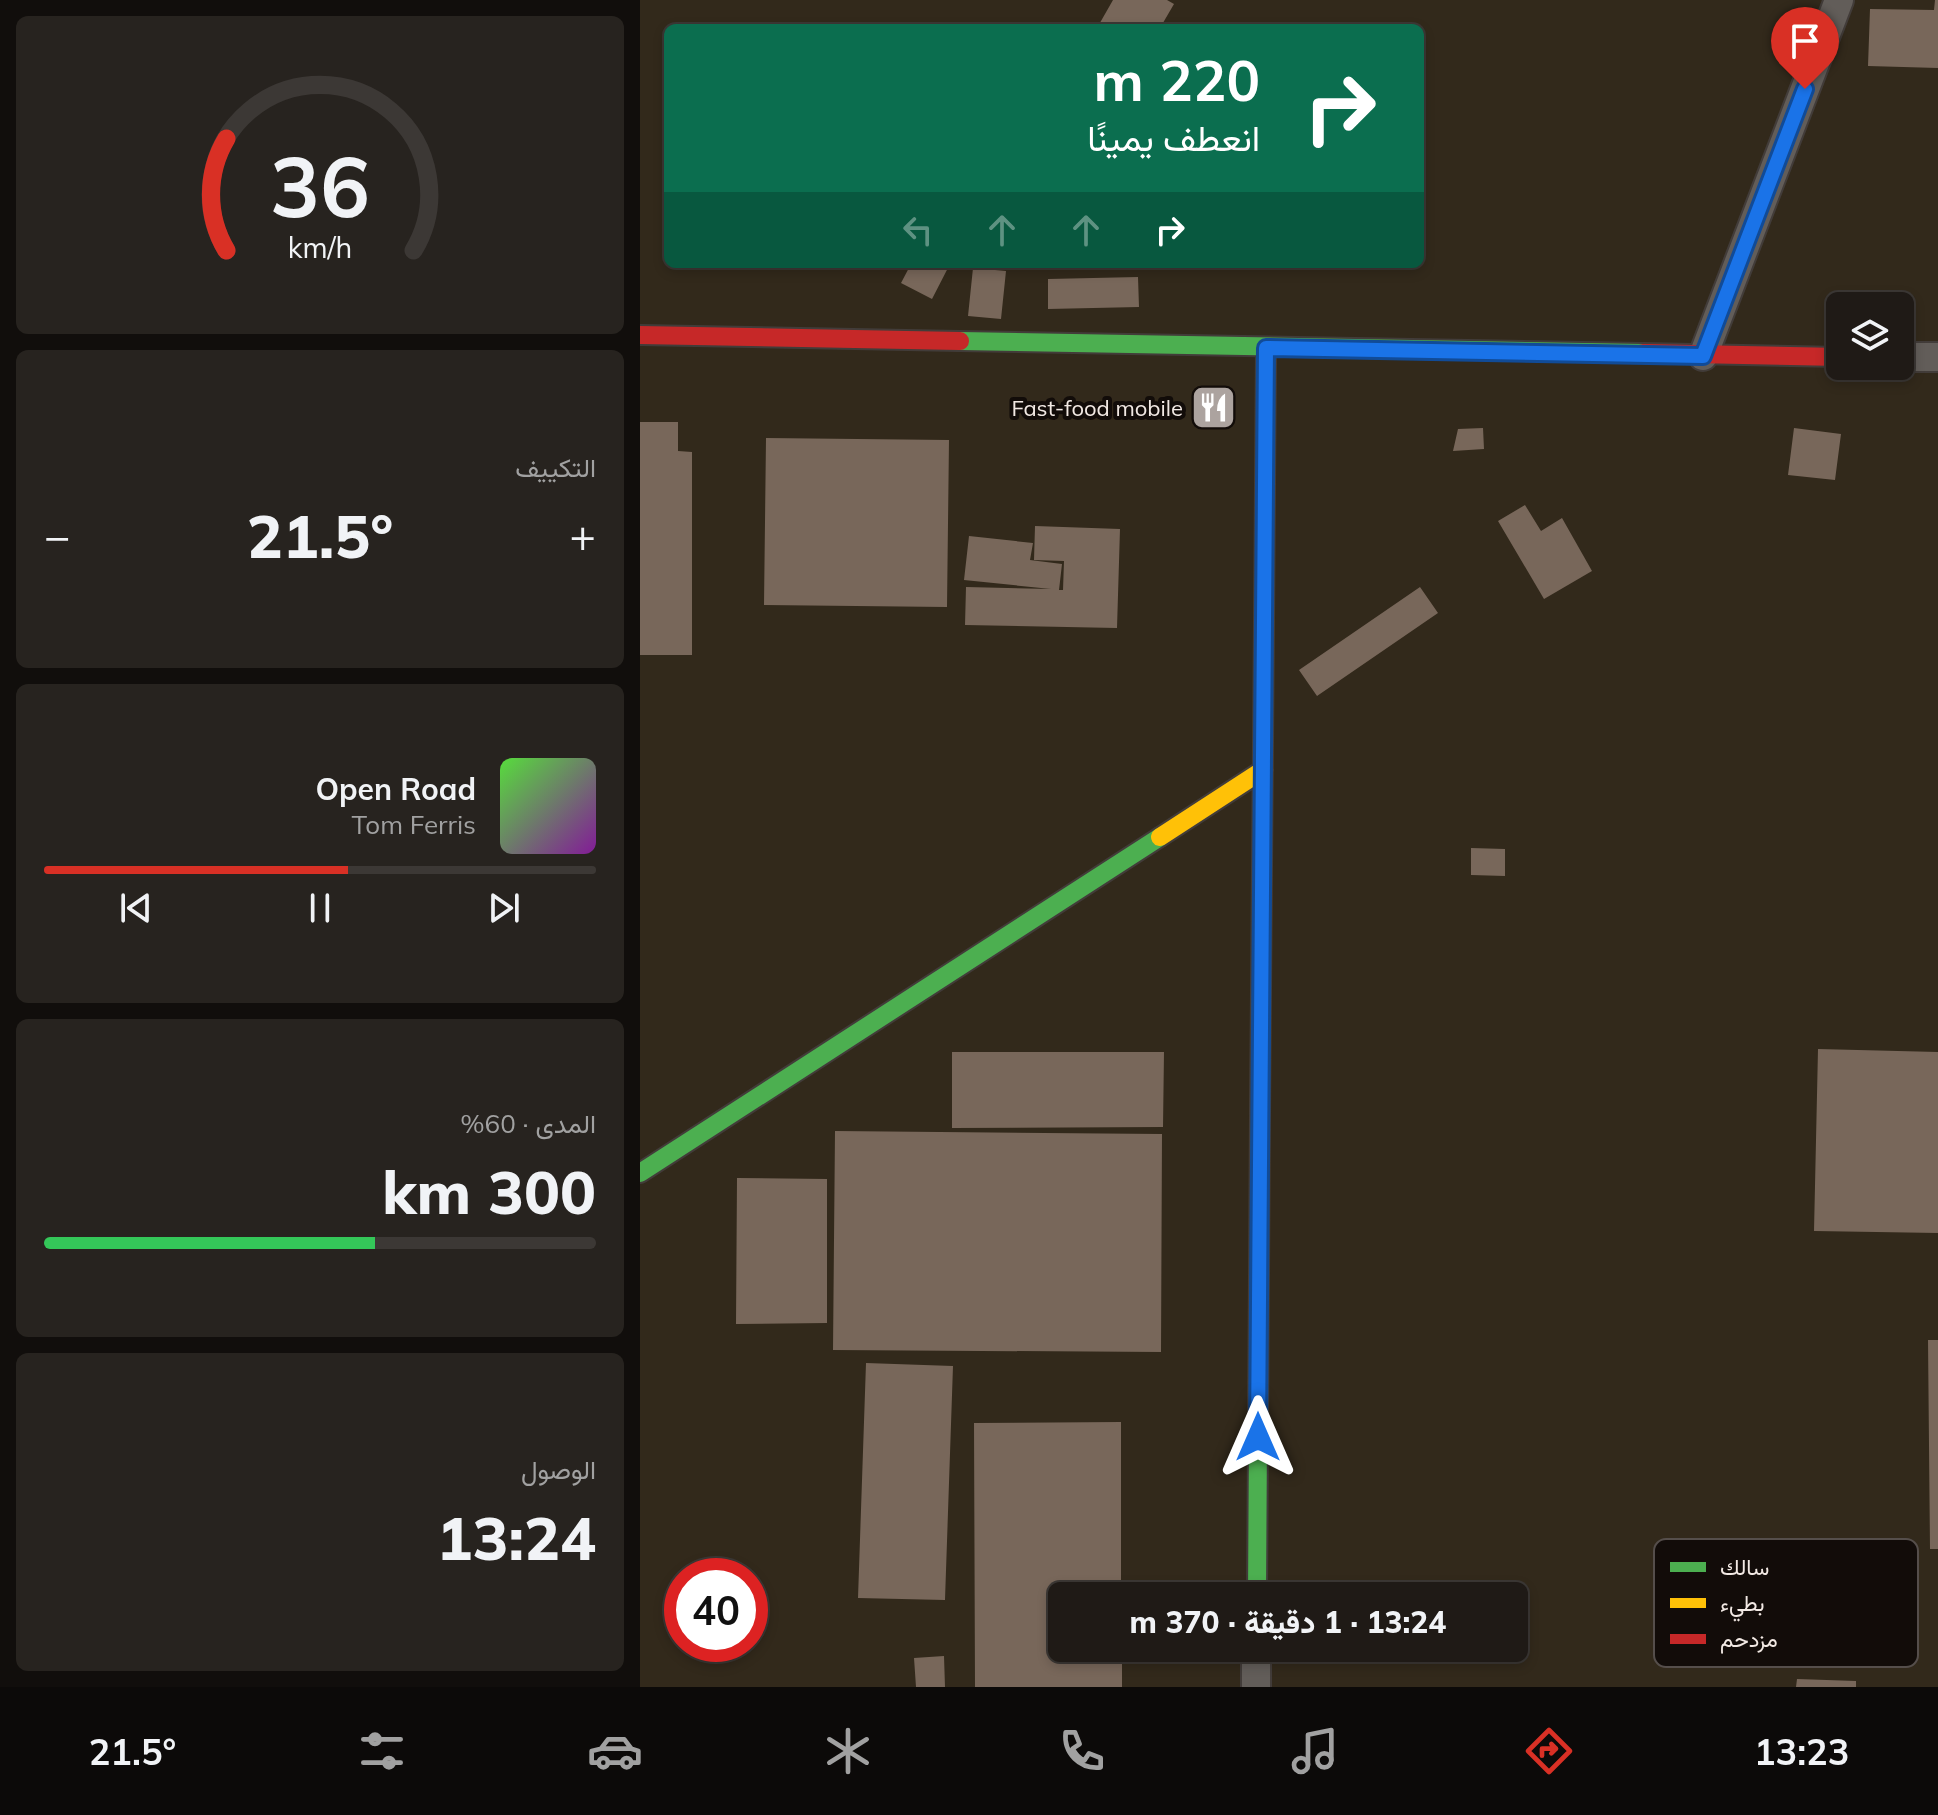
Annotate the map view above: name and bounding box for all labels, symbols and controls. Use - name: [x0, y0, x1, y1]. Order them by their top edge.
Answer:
- pin: [1771, 7, 1839, 89]
- icon: arrive: [1783, 19, 1827, 63]
- text: 220 m: [1093, 45, 1260, 115]
- icon: right: [1288, 56, 1392, 160]
- text: انعطف يمينًا: [1087, 115, 1260, 160]
- text: 36: [270, 133, 370, 238]
- icon: left: [896, 208, 940, 252]
- icon: ahead: [980, 208, 1024, 252]
- icon: ahead: [1064, 208, 1108, 252]
- icon: right: [1148, 208, 1192, 252]
- text: km/h: [288, 229, 352, 265]
- map controls: [1826, 292, 1914, 380]
- button: layers: [1826, 292, 1914, 380]
- restaurant icon: Fast-food mobile: [1190, 384, 1238, 432]
- place label: Fast-food mobile: [1011, 394, 1183, 422]
- text: التكييف: [515, 451, 596, 484]
- text: 21.5°: [247, 498, 393, 573]
- text: −: [44, 508, 70, 563]
- text: +: [570, 508, 596, 563]
- text: Open Road: [315, 770, 476, 808]
- text: Tom Ferris: [352, 808, 476, 841]
- icon: previous: [114, 886, 158, 930]
- icon: pause: [298, 886, 342, 930]
- icon: next: [482, 886, 526, 930]
- text: المدى · 60%: [460, 1107, 596, 1140]
- text: 300 km: [382, 1154, 596, 1229]
- position arrow: [1216, 1395, 1300, 1479]
- text: الوصول: [521, 1453, 596, 1486]
- text: 13:24: [436, 1500, 596, 1575]
- legend: [1654, 1539, 1918, 1667]
- text: سالك: [1720, 1553, 1769, 1581]
- speed limit sign: 40: [664, 1558, 768, 1662]
- text: بطيء: [1720, 1589, 1765, 1622]
- text: 13:24 · 1 دقيقة · 370 m: [1130, 1603, 1446, 1641]
- text: مزدحم: [1720, 1625, 1778, 1654]
- icon: filters: [354, 1723, 410, 1779]
- icon: car: [587, 1723, 643, 1779]
- icon: climate: [820, 1723, 876, 1779]
- icon: phone: [1054, 1723, 1110, 1779]
- icon: music: [1287, 1723, 1343, 1779]
- icon: directions: [1521, 1723, 1577, 1779]
- text: 21.5°: [89, 1729, 176, 1774]
- text: 13:23: [1754, 1729, 1849, 1774]

